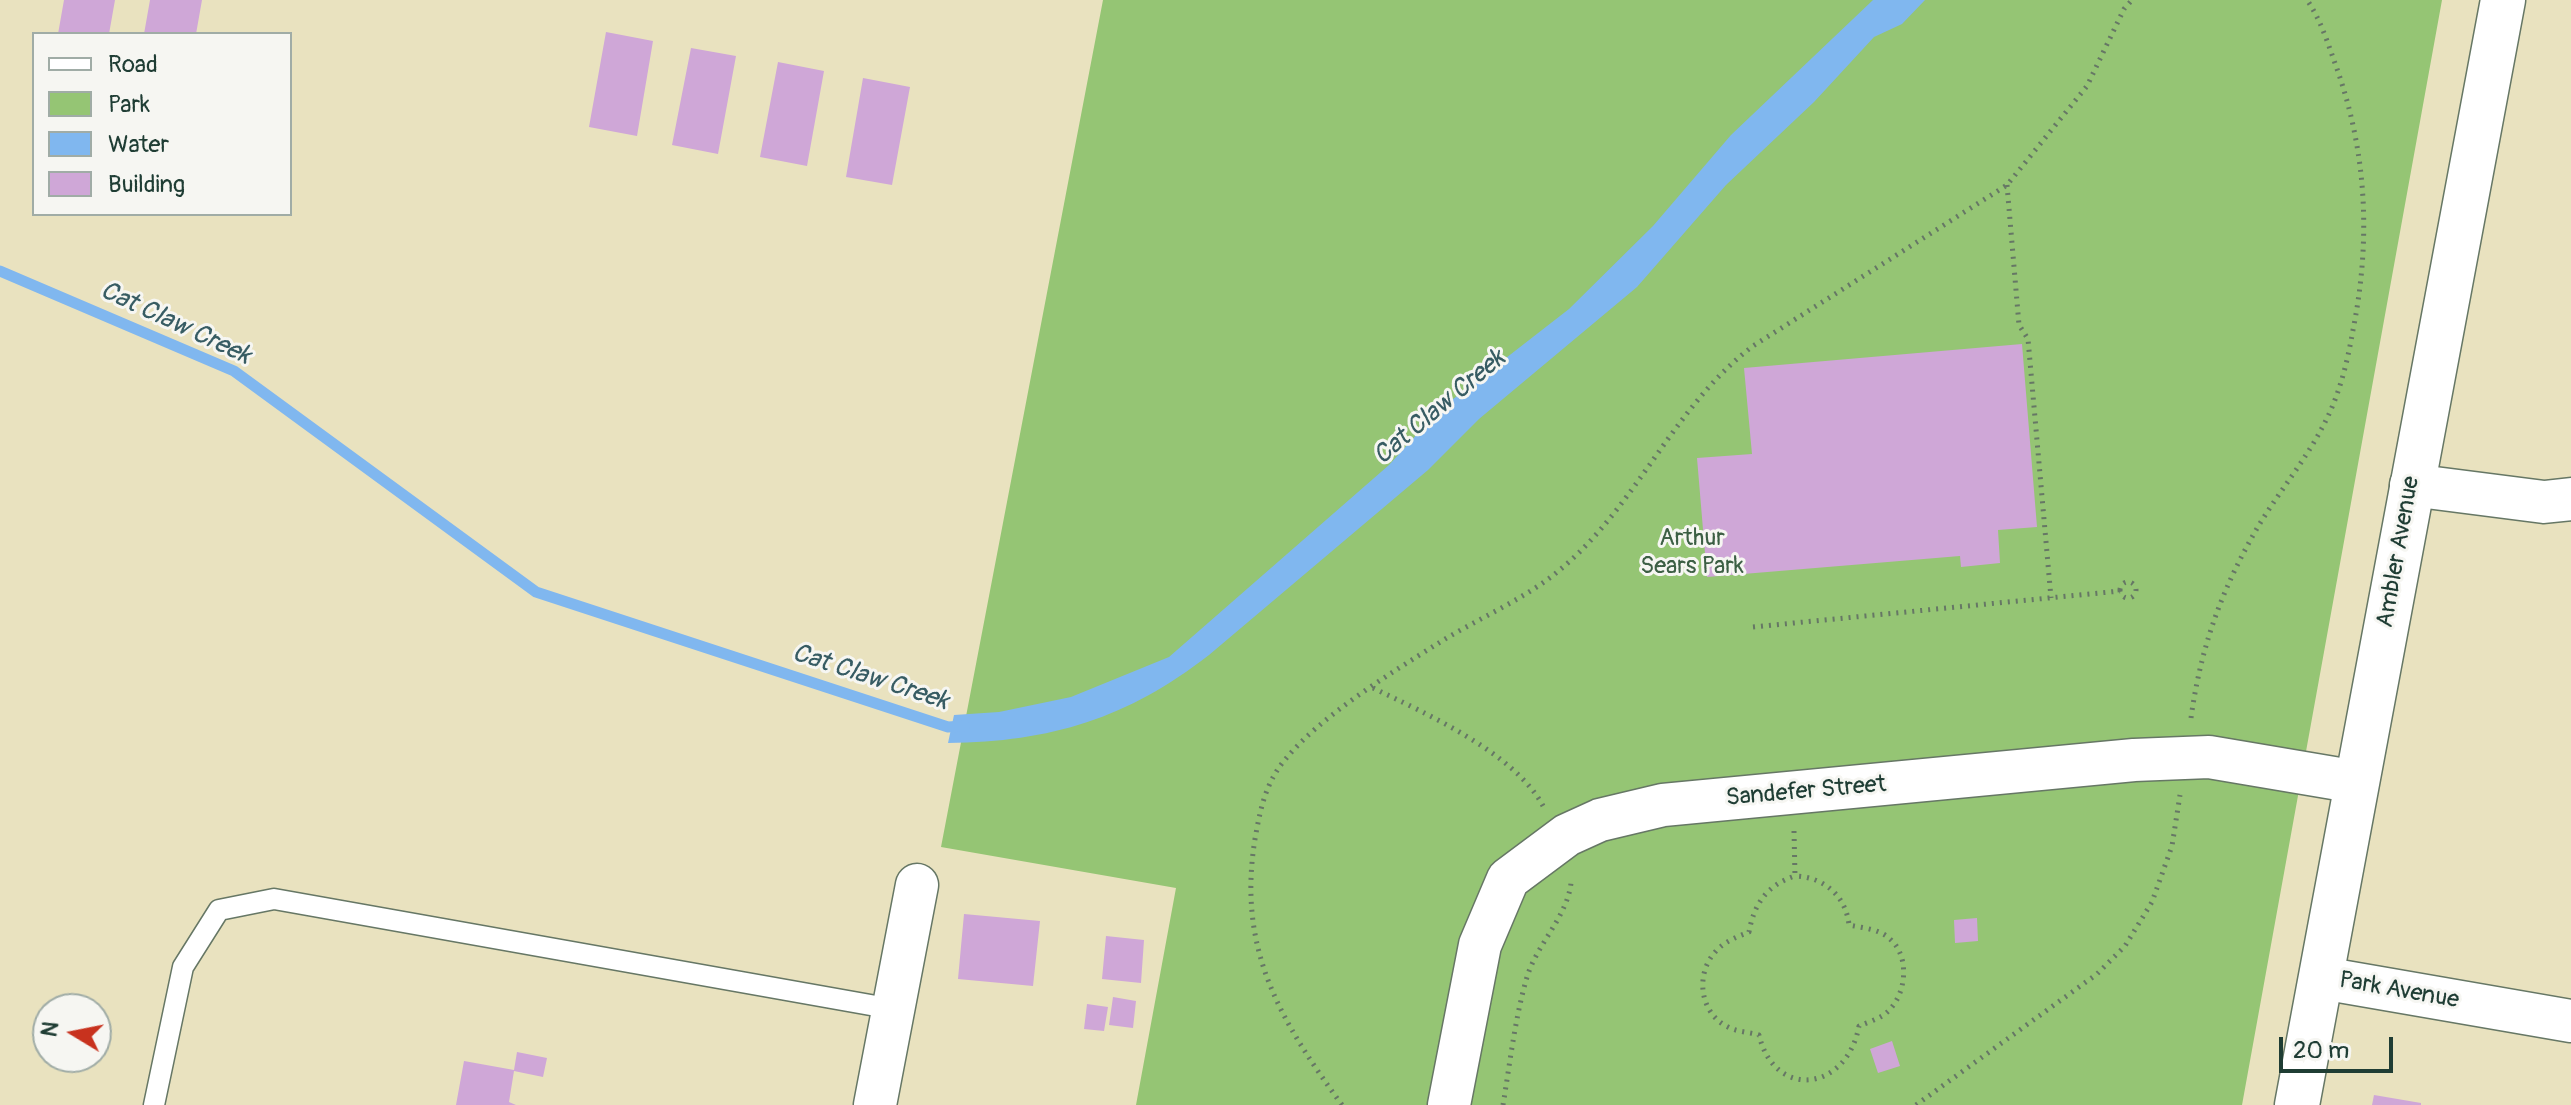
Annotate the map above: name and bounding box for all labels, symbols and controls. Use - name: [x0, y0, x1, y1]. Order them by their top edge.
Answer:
- legend: [32, 32, 292, 216]
- text: Road: [108, 50, 158, 79]
- text: Park: [108, 90, 150, 119]
- text: Water: [108, 130, 169, 159]
- text: Building: [108, 170, 185, 199]
- water label: Cat Claw Creek: [95, 276, 255, 372]
- water label: Cat Claw Creek: [1368, 344, 1512, 472]
- street label: Ambler Avenue: [2372, 474, 2426, 630]
- park label: Arthur Sears Park: [1640, 525, 1744, 581]
- water label: Cat Claw Creek: [788, 638, 952, 718]
- street label: Sandefer Street: [1725, 771, 1887, 813]
- street label: Park Avenue: [2337, 966, 2461, 1016]
- north arrow: [32, 993, 112, 1073]
- text: N: [35, 1019, 65, 1039]
- scale bar: [2283, 1021, 2397, 1071]
- text: 20 m: [2293, 1036, 2349, 1065]

